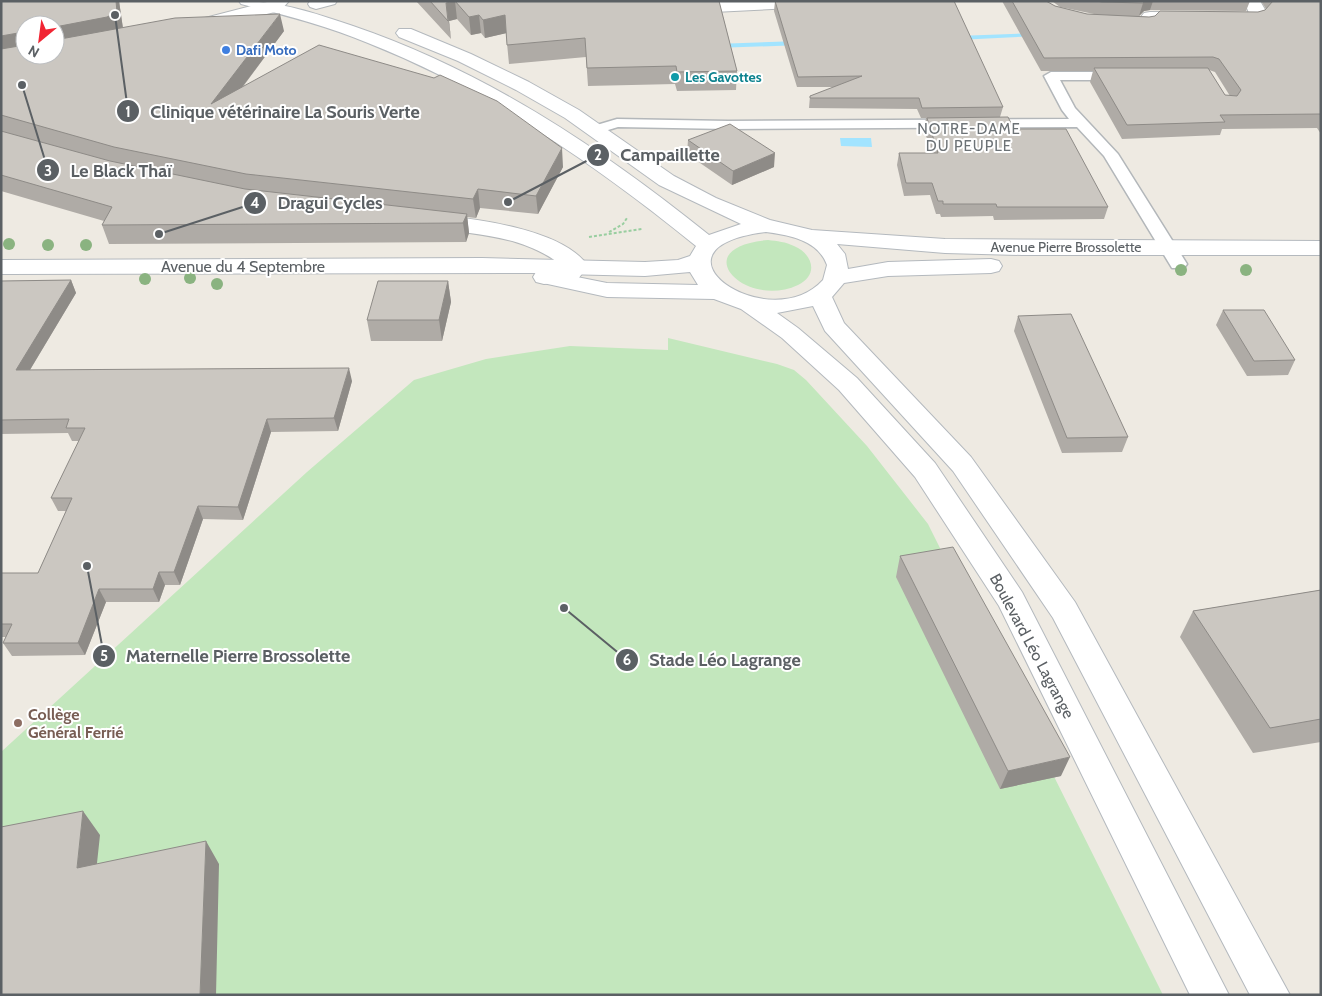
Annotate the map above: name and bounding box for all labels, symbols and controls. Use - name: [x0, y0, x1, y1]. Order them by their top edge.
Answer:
- north arrow: [15, 15, 65, 65]
- text: N: [25, 41, 42, 62]
- place label: Dafi Moto: [236, 41, 296, 59]
- marker: Dafi Moto: [220, 44, 232, 56]
- place label: Les Gavottes: [685, 68, 762, 86]
- marker: Les Gavottes: [669, 71, 681, 83]
- callout: Clinique vétérinaire La Souris Verte: [115, 95, 430, 128]
- text: Clinique vétérinaire La Souris Verte: [150, 101, 420, 123]
- text: 1: [125, 103, 131, 121]
- district label: NOTRE-DAME DU PEUPLE: [917, 120, 1021, 155]
- callout: Campaillette: [585, 138, 730, 171]
- text: Campaillette: [620, 144, 720, 166]
- text: 2: [594, 146, 602, 164]
- callout: Le Black Thaï: [35, 154, 181, 187]
- text: Le Black Thaï: [70, 160, 172, 182]
- text: 3: [44, 162, 52, 180]
- callout: Dragui Cycles: [242, 186, 392, 219]
- text: Dragui Cycles: [277, 192, 383, 214]
- text: 4: [250, 194, 260, 212]
- street label: Avenue Pierre Brossolette: [990, 238, 1142, 256]
- street label: Avenue du 4 Septembre: [161, 257, 325, 276]
- street label: Boulevard Léo Lagrange: [986, 570, 1078, 722]
- callout: Maternelle Pierre Brossolette: [91, 640, 361, 673]
- callout: Stade Léo Lagrange: [615, 643, 811, 676]
- text: Maternelle Pierre Brossolette: [126, 645, 350, 667]
- text: 5: [100, 647, 108, 665]
- text: Stade Léo Lagrange: [649, 649, 801, 671]
- text: 6: [623, 651, 631, 669]
- place label: Collège Général Ferrié: [28, 705, 124, 742]
- marker: Collège Général Ferrié: [12, 717, 24, 729]

